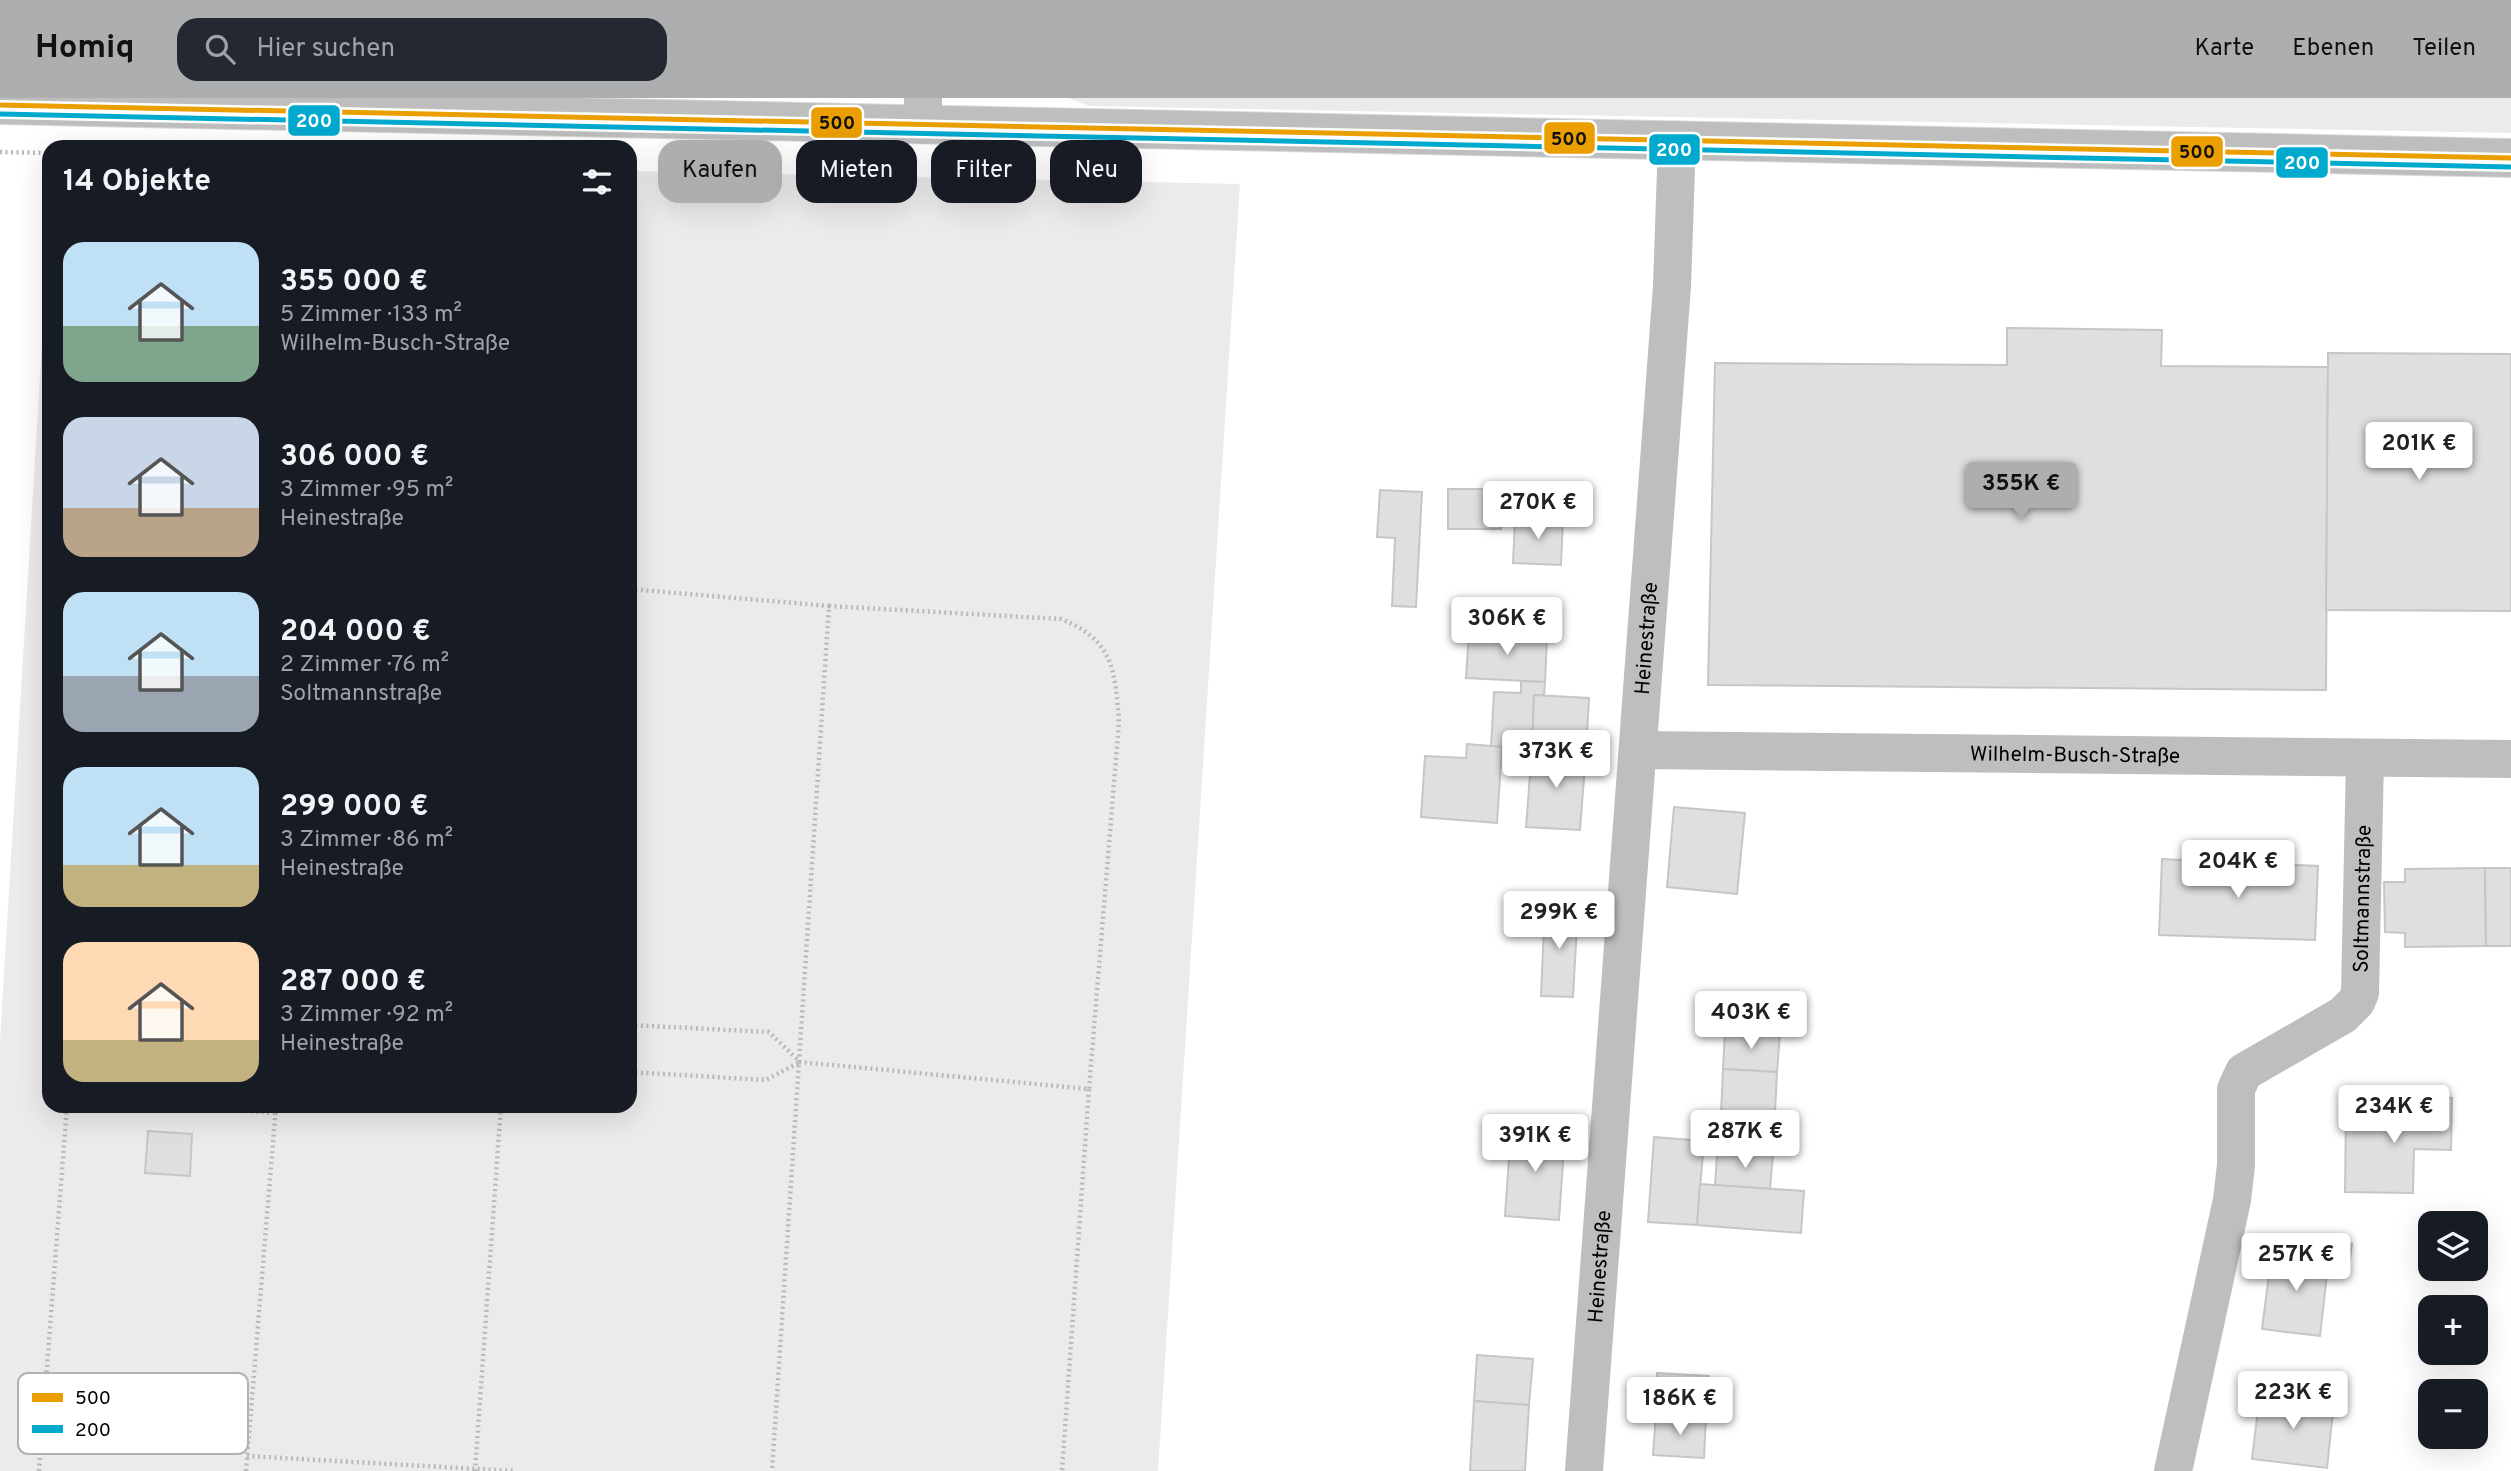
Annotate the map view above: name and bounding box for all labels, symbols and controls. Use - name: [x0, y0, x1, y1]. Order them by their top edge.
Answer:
- search box: [177, 18, 667, 81]
- text: Homiq: [35, 28, 135, 70]
- icon: search: [201, 30, 239, 68]
- text: Hier suchen: [257, 33, 395, 66]
- text: Karte: [2194, 34, 2254, 64]
- text: Ebenen: [2292, 34, 2374, 64]
- text: Teilen: [2412, 34, 2476, 64]
- line badge: 200: [287, 104, 341, 137]
- line badge: 500: [810, 106, 863, 139]
- text: 200: [296, 110, 332, 134]
- text: 500: [819, 112, 855, 136]
- line badge: 500: [1543, 121, 1596, 155]
- text: 500: [1551, 128, 1587, 152]
- line badge: 200: [1648, 133, 1701, 166]
- line badge: 500: [2170, 135, 2224, 168]
- text: 200: [1656, 139, 1692, 163]
- chip: Kaufen: [658, 140, 782, 203]
- chip: Mieten: [796, 140, 917, 203]
- chip: Filter: [931, 140, 1036, 203]
- chip: Neu: [1050, 140, 1142, 203]
- text: 500: [2179, 141, 2215, 165]
- line badge: 200: [2275, 146, 2329, 179]
- text: 200: [2284, 152, 2320, 176]
- icon: filters: [578, 163, 616, 201]
- text: 14 Objekte: [63, 164, 211, 201]
- text: 355 000 €: [280, 264, 428, 301]
- icon: home: [119, 270, 203, 354]
- text: 5 Zimmer · 133 m²: [280, 301, 462, 330]
- text: Wilhelm-Busch-Straße: [280, 330, 510, 359]
- pin: 201K €: [2362, 422, 2476, 482]
- text: 201K €: [2382, 430, 2456, 459]
- text: 306 000 €: [280, 439, 429, 476]
- icon: home: [119, 445, 203, 529]
- pin: 355K €: [1964, 462, 2078, 522]
- text: 355K €: [1982, 470, 2060, 499]
- text: 3 Zimmer · 95 m²: [280, 476, 453, 505]
- pin: 270K €: [1481, 482, 1595, 541]
- text: 270K €: [1499, 489, 1577, 518]
- text: Heinestraße: [280, 505, 404, 534]
- street label: Heinestraße: [1630, 581, 1665, 696]
- pin: 306K €: [1450, 598, 1564, 657]
- text: 306K €: [1467, 605, 1547, 634]
- text: 204 000 €: [280, 614, 431, 651]
- icon: home: [119, 620, 203, 704]
- text: 2 Zimmer · 76 m²: [280, 651, 449, 680]
- text: Soltmannstraße: [280, 680, 442, 709]
- pin: 373K €: [1499, 730, 1613, 790]
- text: 373K €: [1518, 738, 1594, 767]
- street label: Wilhelm-Busch-Straße: [1970, 741, 2180, 771]
- text: 299 000 €: [280, 789, 429, 826]
- icon: home: [119, 795, 203, 879]
- street label: Soltmannstraße: [2348, 825, 2379, 973]
- text: 3 Zimmer · 86 m²: [280, 826, 453, 855]
- pin: 204K €: [2181, 840, 2295, 900]
- text: 204K €: [2198, 848, 2278, 877]
- text: Heinestraße: [280, 855, 404, 884]
- pin: 299K €: [1502, 892, 1616, 951]
- text: 299K €: [1520, 899, 1598, 928]
- text: 287 000 €: [280, 964, 426, 1001]
- icon: home: [119, 970, 203, 1054]
- pin: 403K €: [1694, 992, 1808, 1051]
- text: 403K €: [1711, 999, 1791, 1028]
- text: 3 Zimmer · 92 m²: [280, 1001, 453, 1030]
- text: Heinestraße: [280, 1030, 404, 1059]
- pin: 234K €: [2337, 1086, 2451, 1145]
- text: 234K €: [2354, 1093, 2434, 1122]
- pin: 287K €: [1688, 1110, 1802, 1170]
- pin: 391K €: [1478, 1114, 1592, 1174]
- text: 287K €: [1707, 1118, 1783, 1147]
- text: 391K €: [1498, 1122, 1572, 1151]
- street label: Heinestraße: [1583, 1209, 1618, 1324]
- map controls: [2418, 1211, 2488, 1449]
- button: layers: [2418, 1211, 2488, 1281]
- pin: 257K €: [2239, 1234, 2353, 1293]
- text: 257K €: [2257, 1241, 2335, 1270]
- button: +: [2418, 1295, 2488, 1365]
- pin: 223K €: [2236, 1372, 2350, 1431]
- legend: [18, 1373, 248, 1454]
- pin: 186K €: [1623, 1378, 1737, 1437]
- text: 223K €: [2254, 1379, 2332, 1408]
- button: −: [2418, 1379, 2488, 1449]
- text: 186K €: [1643, 1385, 1717, 1414]
- text: 500: [75, 1387, 111, 1411]
- text: 200: [75, 1419, 111, 1443]

